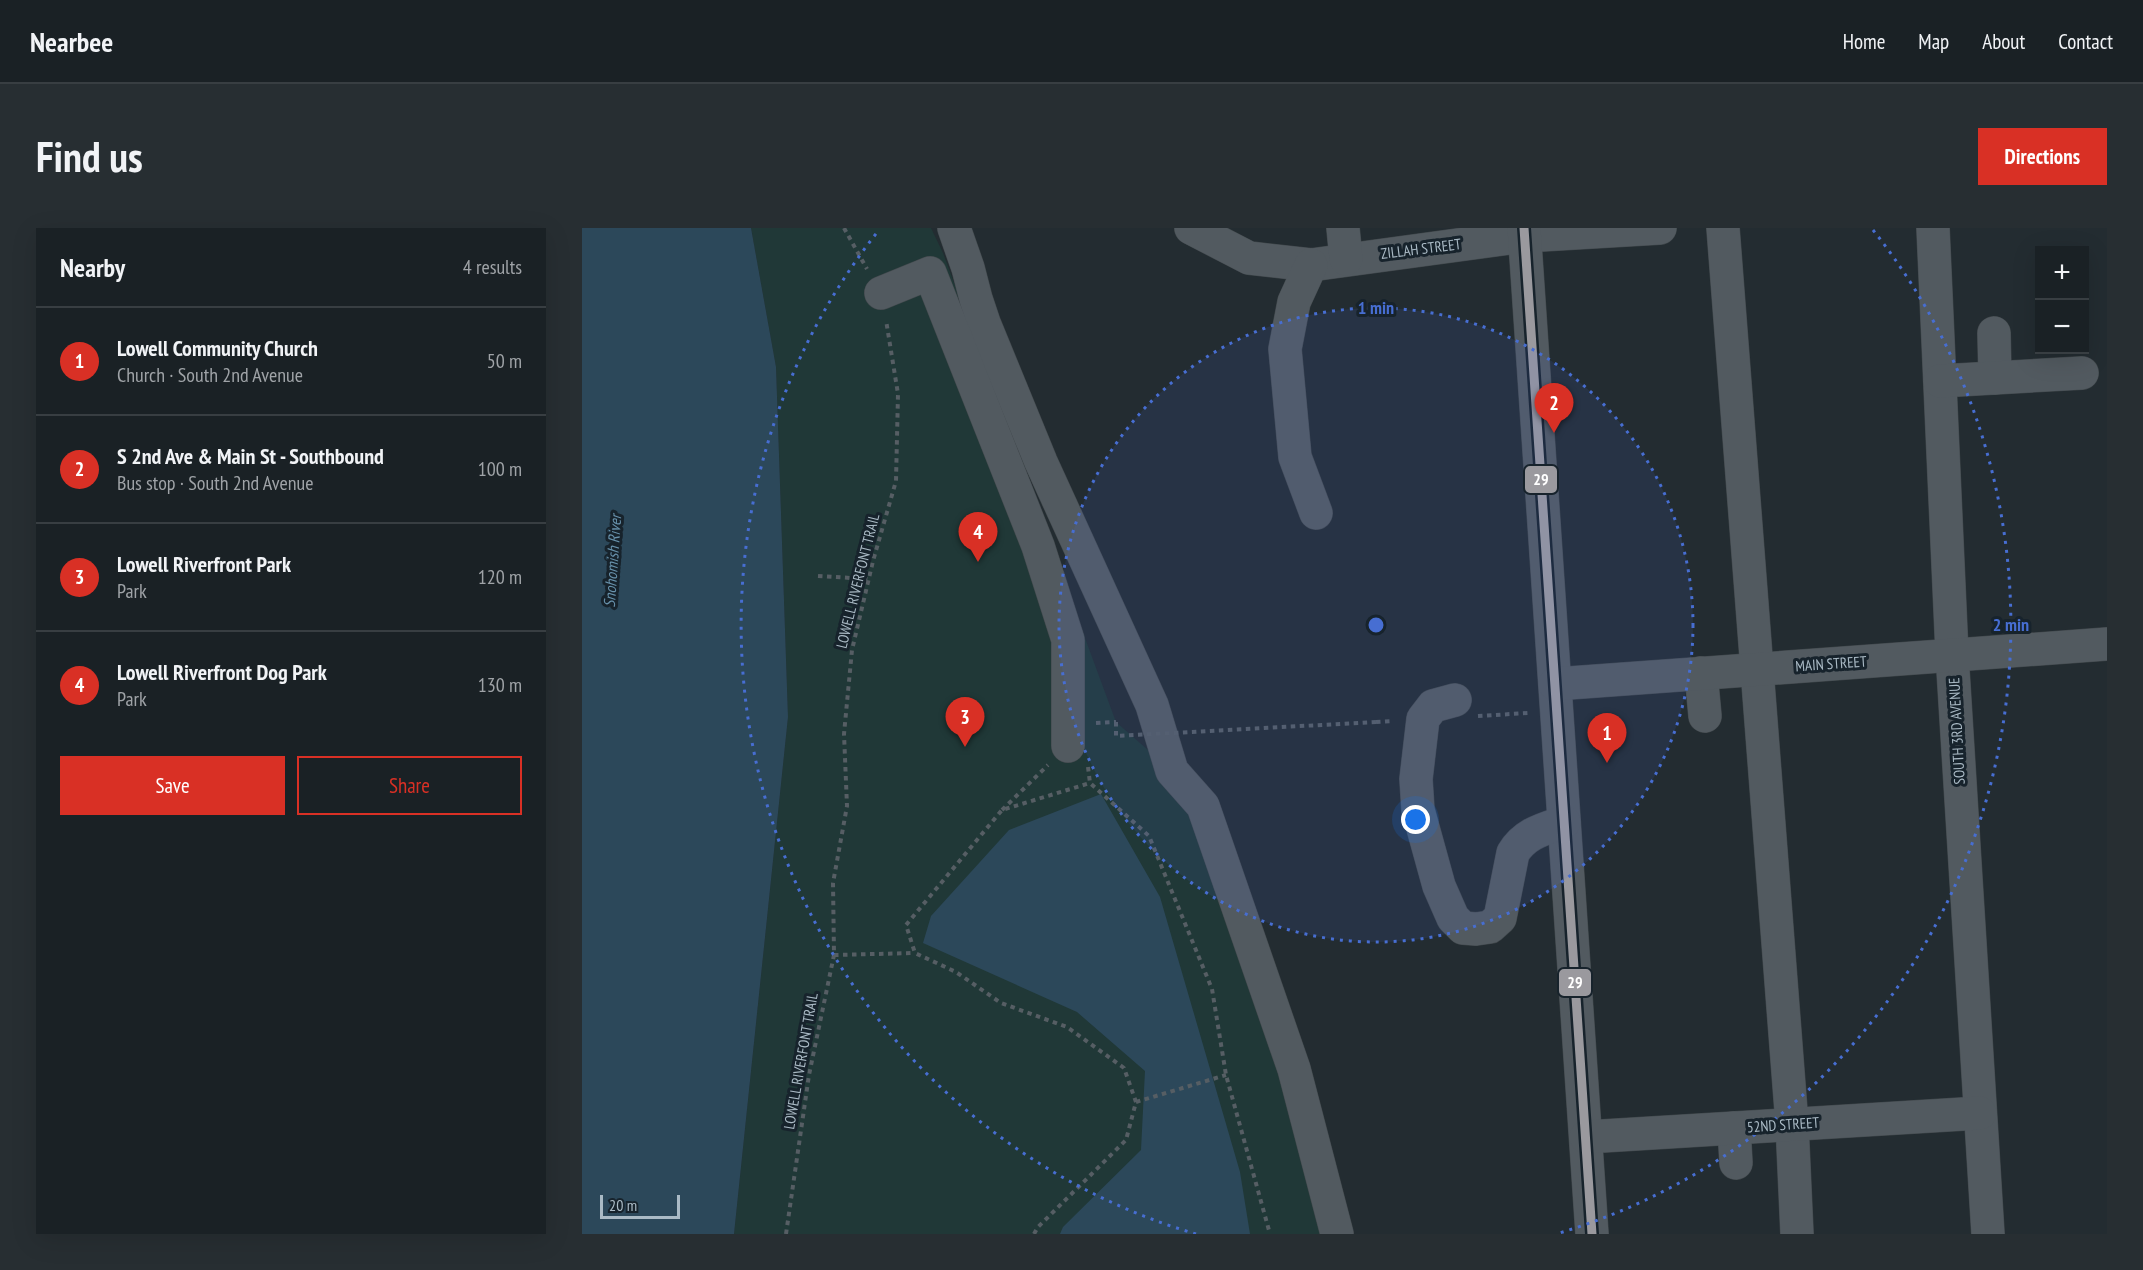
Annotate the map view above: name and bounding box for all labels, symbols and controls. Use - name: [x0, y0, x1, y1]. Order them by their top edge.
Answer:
- text: Nearbee: [30, 23, 113, 60]
- text: Home: [1843, 28, 1885, 55]
- text: Map: [1918, 28, 1949, 55]
- text: About: [1982, 28, 2025, 55]
- text: Contact: [2058, 28, 2113, 55]
- button: Directions: [1978, 128, 2107, 185]
- text: Find us: [36, 129, 143, 184]
- street label: ZILLAH STREET: [1380, 234, 1463, 263]
- map controls: [2035, 246, 2089, 354]
- button: +: [2035, 246, 2089, 300]
- text: Nearby: [60, 251, 125, 284]
- text: 4 results: [463, 254, 522, 280]
- text: 1 min: [1358, 296, 1394, 319]
- button: −: [2035, 300, 2089, 354]
- text: Lowell Community Church: [117, 334, 318, 362]
- text: 1: [75, 348, 84, 374]
- text: 50 m: [487, 348, 522, 374]
- text: Church · South 2nd Avenue: [117, 362, 303, 388]
- pin: 2: [1534, 384, 1574, 433]
- text: S 2nd Ave & Main St - Southbound: [117, 442, 384, 470]
- text: 2: [75, 456, 84, 482]
- text: 100 m: [478, 456, 522, 482]
- line badge: 29: [1524, 465, 1558, 494]
- text: 29: [1533, 469, 1549, 489]
- text: Bus stop · South 2nd Avenue: [117, 470, 313, 496]
- water label: Snohomish River: [599, 511, 625, 608]
- street label: LOWELL RIVERFONT TRAIL: [832, 511, 884, 650]
- pin: 4: [958, 512, 998, 562]
- text: Lowell Riverfront Park: [117, 550, 291, 578]
- text: 3: [75, 564, 84, 590]
- text: 120 m: [478, 564, 522, 590]
- text: Park: [117, 578, 147, 604]
- text: 2 min: [1993, 613, 2029, 636]
- centre of rings: [1366, 615, 1386, 635]
- street label: MAIN STREET: [1795, 652, 1867, 675]
- text: Lowell Riverfront Dog Park: [117, 658, 327, 686]
- text: 4: [75, 672, 84, 698]
- text: 130 m: [478, 672, 522, 698]
- street label: SOUTH 3RD AVENUE: [1944, 677, 1969, 785]
- text: Park: [117, 686, 147, 712]
- pin: 3: [946, 698, 985, 747]
- pin: 1: [1588, 714, 1626, 763]
- button: Save: [60, 756, 285, 815]
- button: Share: [297, 756, 522, 815]
- your location: [1401, 805, 1430, 834]
- line badge: 29: [1558, 968, 1592, 997]
- text: 29: [1567, 972, 1583, 992]
- street label: LOWELL RIVERFONT TRAIL: [779, 990, 822, 1131]
- street label: 52ND STREET: [1746, 1112, 1820, 1137]
- scale bar: [600, 1192, 680, 1220]
- text: 20 m: [609, 1195, 637, 1215]

